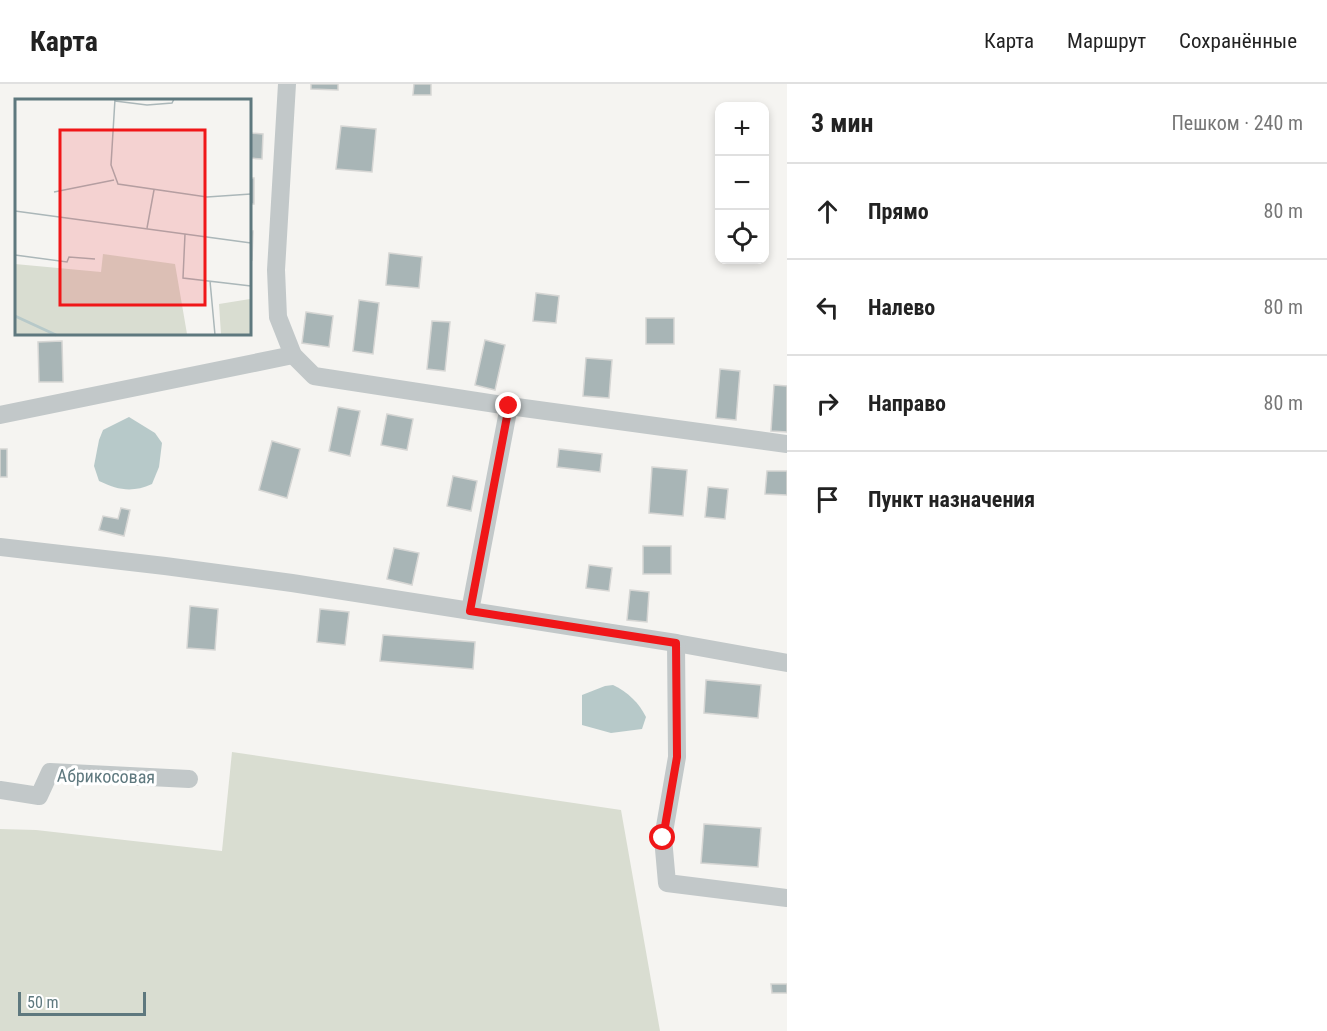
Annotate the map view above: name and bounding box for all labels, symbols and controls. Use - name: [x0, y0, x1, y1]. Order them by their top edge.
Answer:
- text: Карта: [30, 25, 98, 58]
- text: Карта: [984, 29, 1034, 53]
- text: Маршрут: [1067, 29, 1146, 53]
- text: Сохранённые: [1179, 29, 1297, 53]
- inset map: [15, 99, 250, 334]
- map controls: [715, 102, 769, 264]
- button: +: [715, 102, 769, 156]
- text: 3 мин: [811, 108, 873, 138]
- text: Пешком · 240 m: [1171, 111, 1303, 135]
- button: −: [715, 156, 769, 210]
- icon: ahead: [811, 195, 844, 228]
- text: Прямо: [868, 199, 929, 224]
- text: 80 m: [1264, 199, 1303, 223]
- button: locate: [715, 210, 769, 264]
- icon: left: [811, 291, 844, 324]
- text: Налево: [868, 295, 935, 320]
- text: 80 m: [1264, 295, 1303, 319]
- icon: right: [811, 387, 844, 420]
- text: Направо: [868, 391, 946, 416]
- text: 80 m: [1264, 391, 1303, 415]
- route end: [495, 392, 521, 418]
- icon: arrive: [811, 483, 844, 516]
- text: Пункт назначения: [868, 487, 1035, 512]
- street label: Абрикосовая: [57, 765, 155, 787]
- route start: [649, 824, 675, 850]
- scale bar: [18, 989, 146, 1016]
- text: 50 m: [27, 993, 59, 1012]

